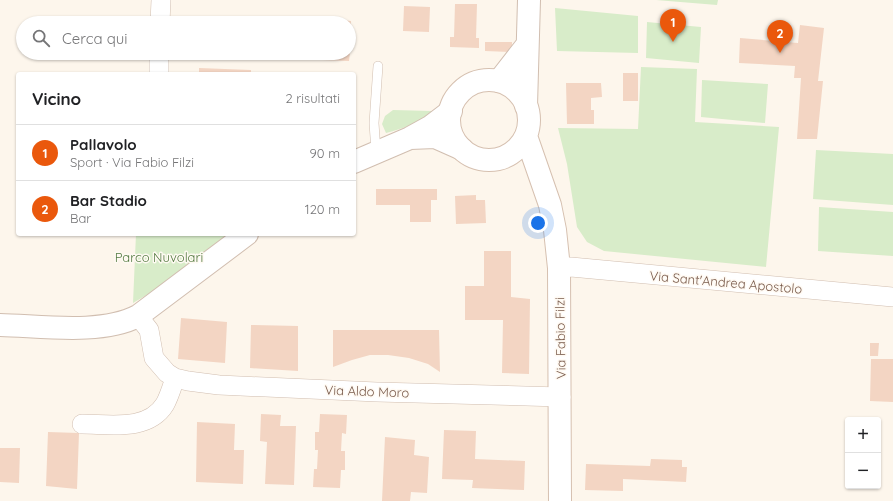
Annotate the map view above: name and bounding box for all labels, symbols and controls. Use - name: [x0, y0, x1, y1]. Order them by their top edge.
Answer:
- pin: 1: [660, 9, 686, 42]
- search box: [16, 16, 356, 60]
- pin: 2: [767, 20, 793, 53]
- icon: search: [30, 27, 52, 49]
- text: Cerca qui: [62, 29, 128, 48]
- text: Vicino: [32, 88, 81, 109]
- text: 2 risultati: [286, 90, 340, 106]
- text: Pallavolo: [70, 135, 137, 154]
- text: 1: [42, 145, 48, 161]
- text: 90 m: [310, 145, 340, 161]
- text: Sport · Via Fabio Filzi: [70, 154, 194, 170]
- text: Bar Stadio: [70, 191, 147, 210]
- text: 2: [41, 201, 49, 217]
- text: 120 m: [305, 201, 340, 217]
- text: Bar: [70, 210, 91, 226]
- your location: [528, 213, 548, 233]
- park label: Parco Nuvolari: [115, 249, 203, 265]
- street label: Via Sant'Andrea Apostolo: [649, 267, 803, 297]
- street label: Via Fabio Filzi: [551, 297, 569, 379]
- street label: Via Aldo Moro: [324, 382, 410, 400]
- map controls: [845, 417, 881, 489]
- button: +: [845, 417, 881, 453]
- button: −: [845, 453, 881, 489]

